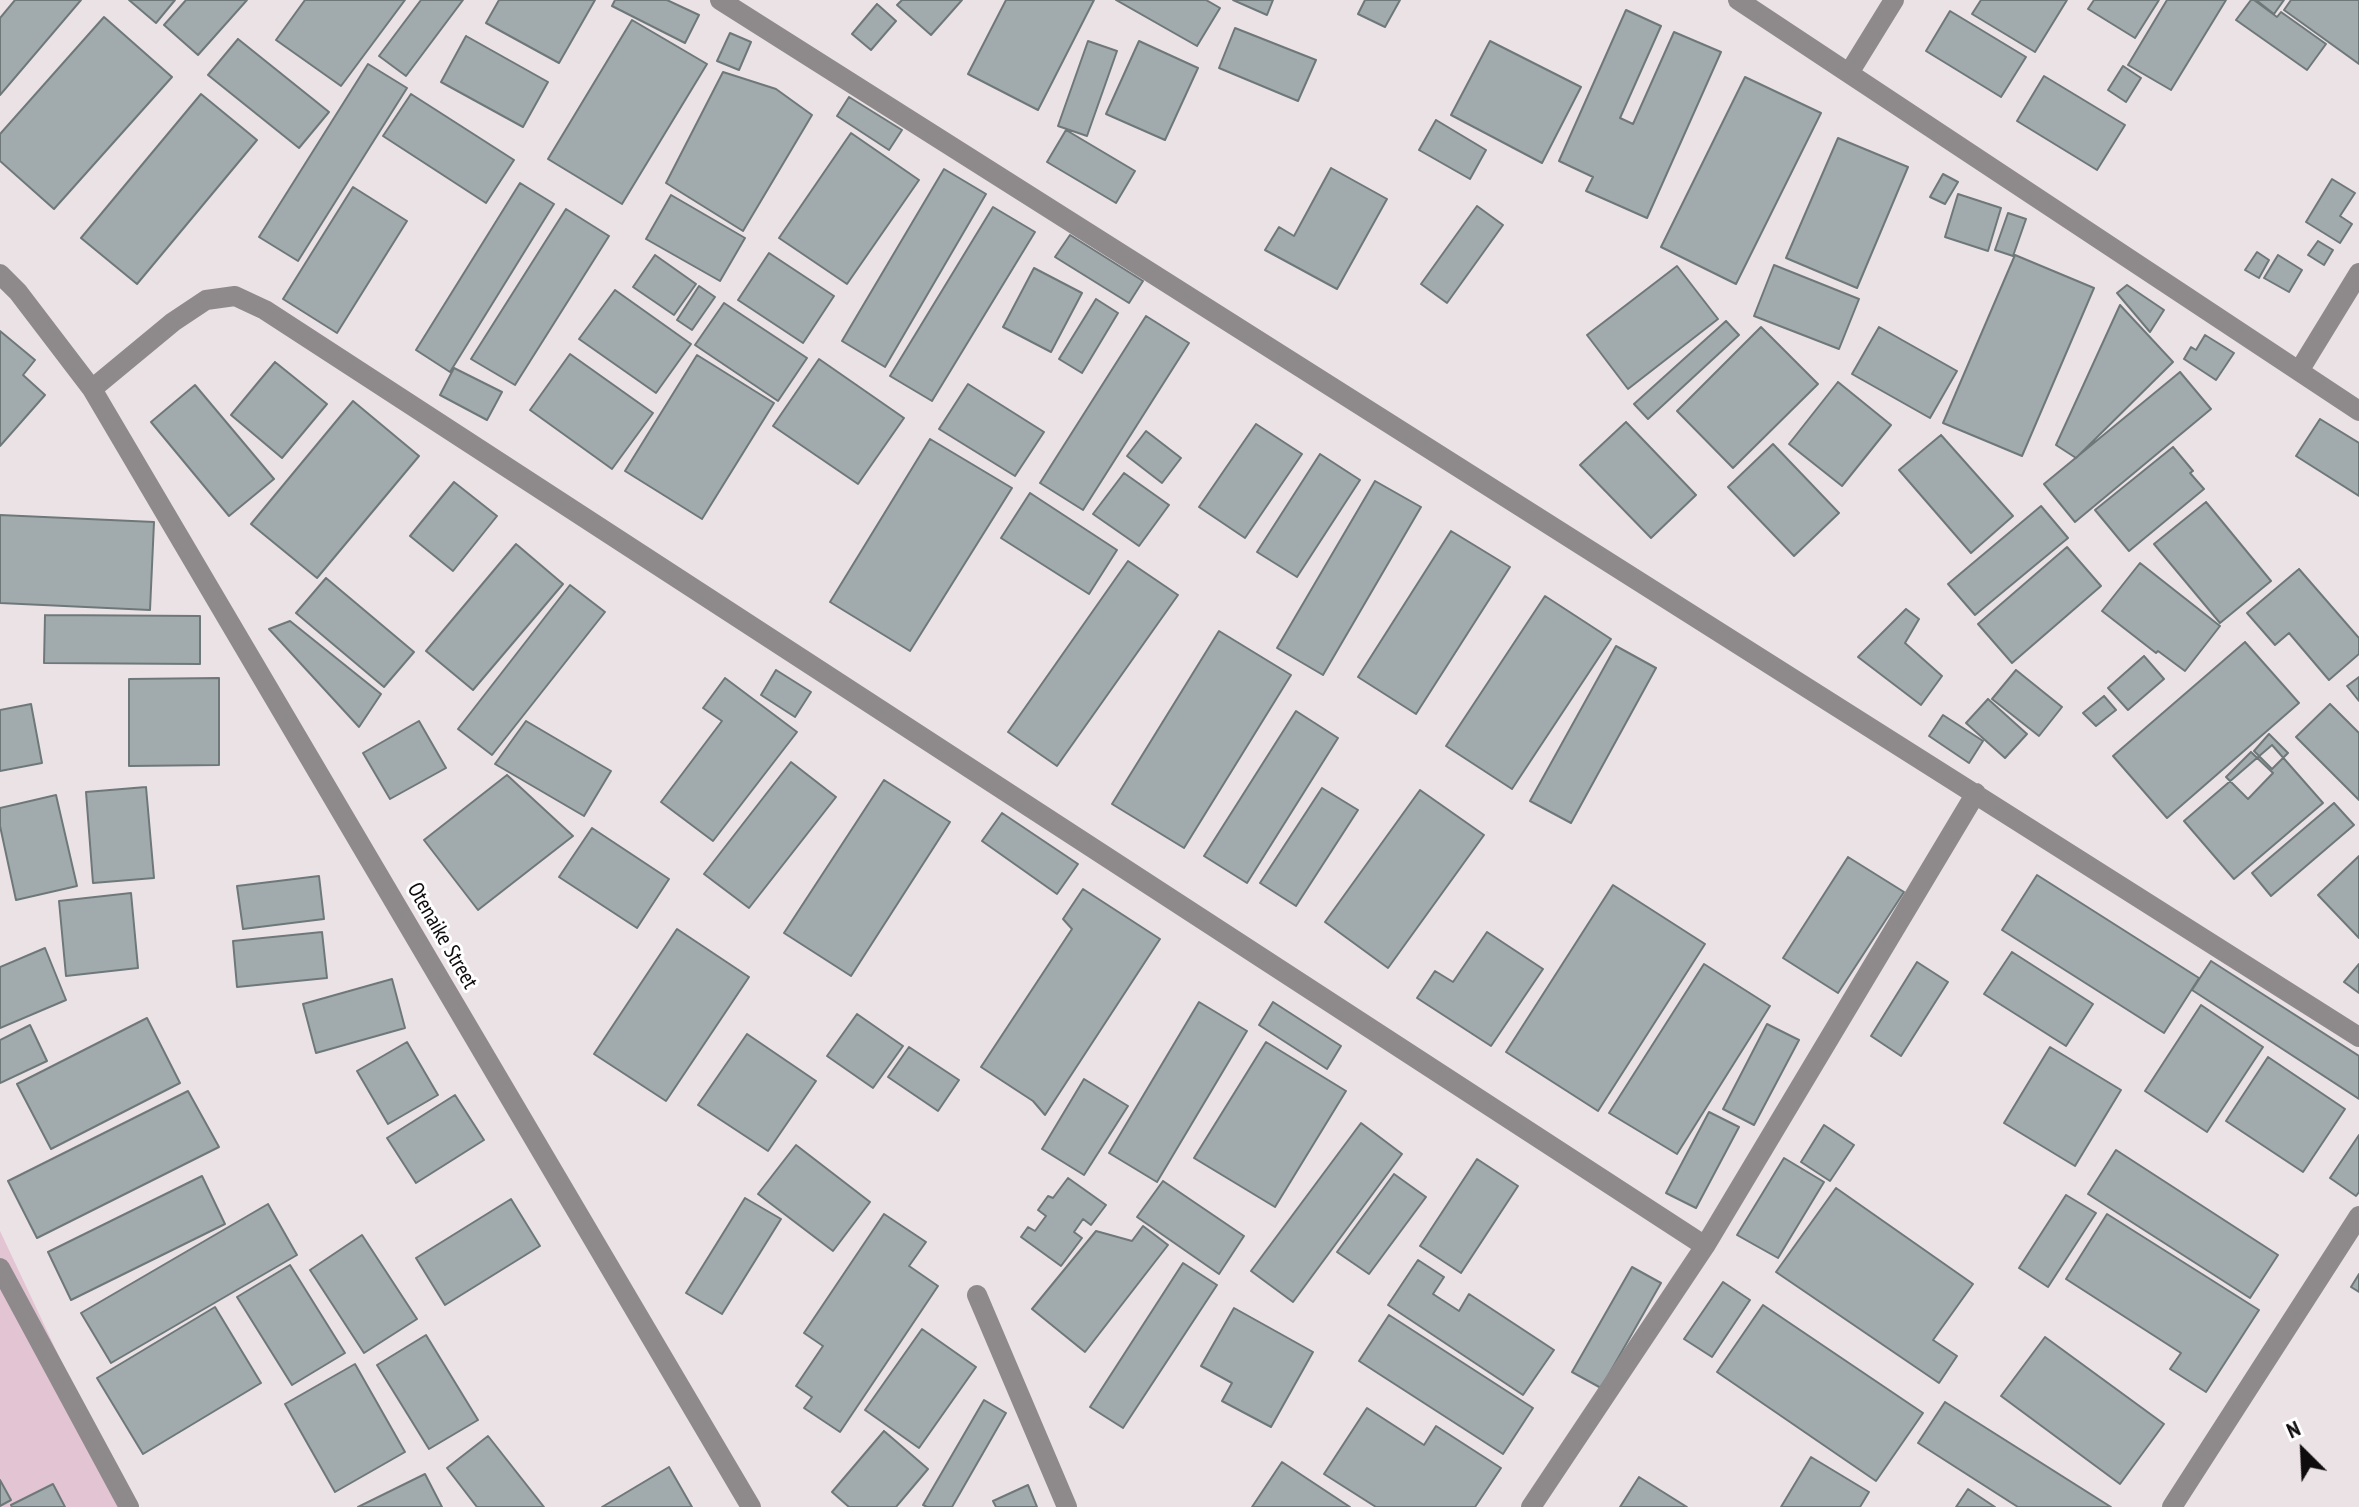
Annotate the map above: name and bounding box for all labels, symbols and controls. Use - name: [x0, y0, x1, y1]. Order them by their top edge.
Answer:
- street label: Otenaike Street: [401, 878, 483, 994]
- north arrow: [2263, 1411, 2343, 1491]
- text: N: [2282, 1414, 2304, 1444]

